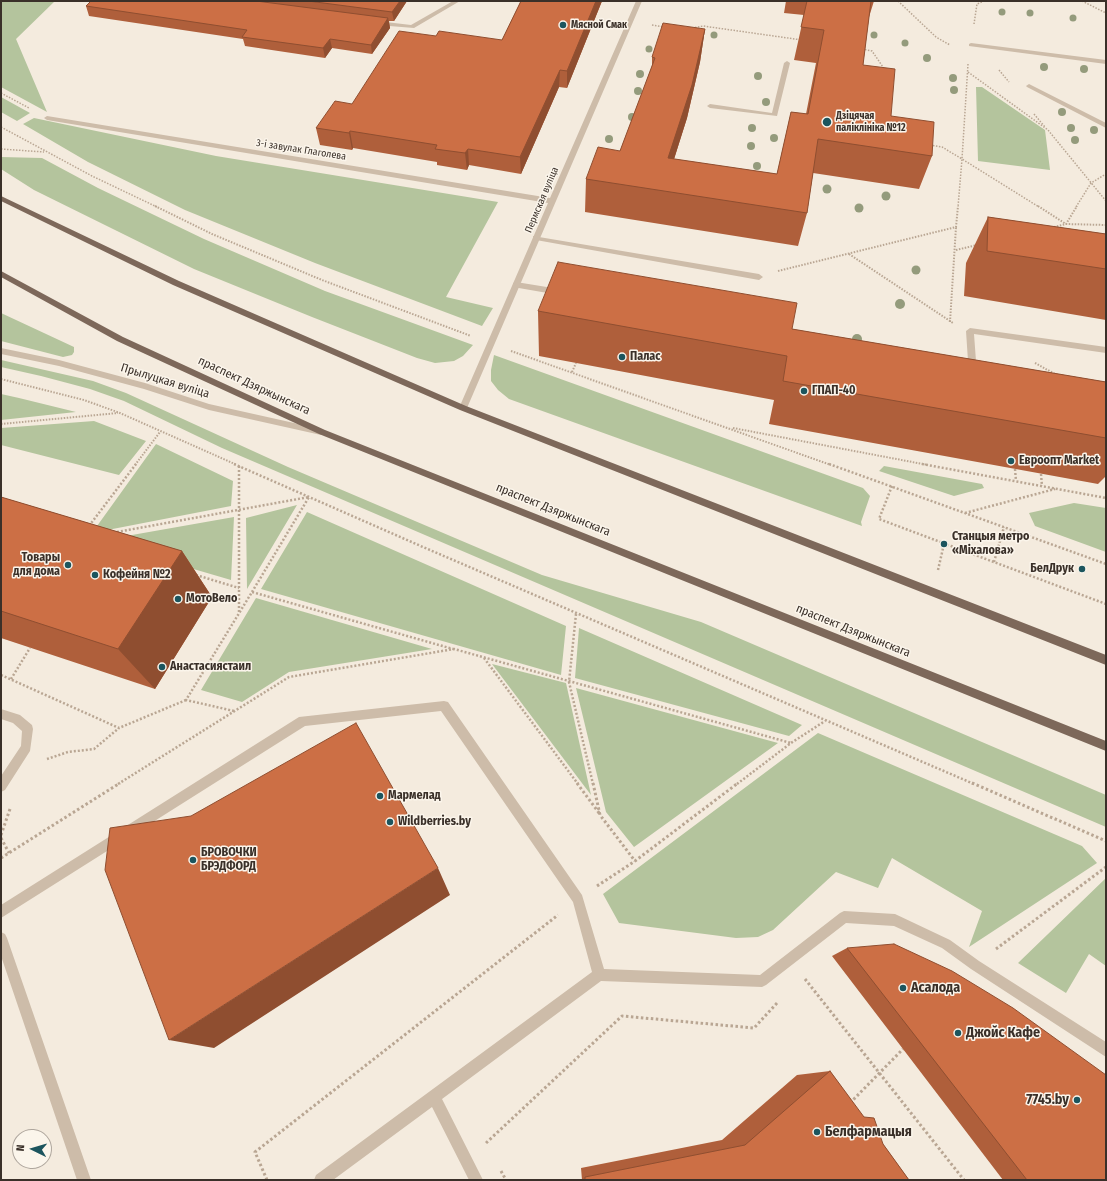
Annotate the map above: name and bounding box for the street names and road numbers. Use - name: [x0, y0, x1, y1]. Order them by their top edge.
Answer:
- street label: 3-і завулак Глаголева: [255, 137, 347, 163]
- street label: Пермская вуліца: [523, 165, 561, 235]
- street label: праспект Дзяржынскага: [196, 354, 312, 418]
- street label: Прылуцкая вуліца: [119, 361, 211, 401]
- street label: праспект Дзяржынскага: [494, 480, 612, 540]
- street label: праспект Дзяржынскага: [794, 601, 912, 661]

